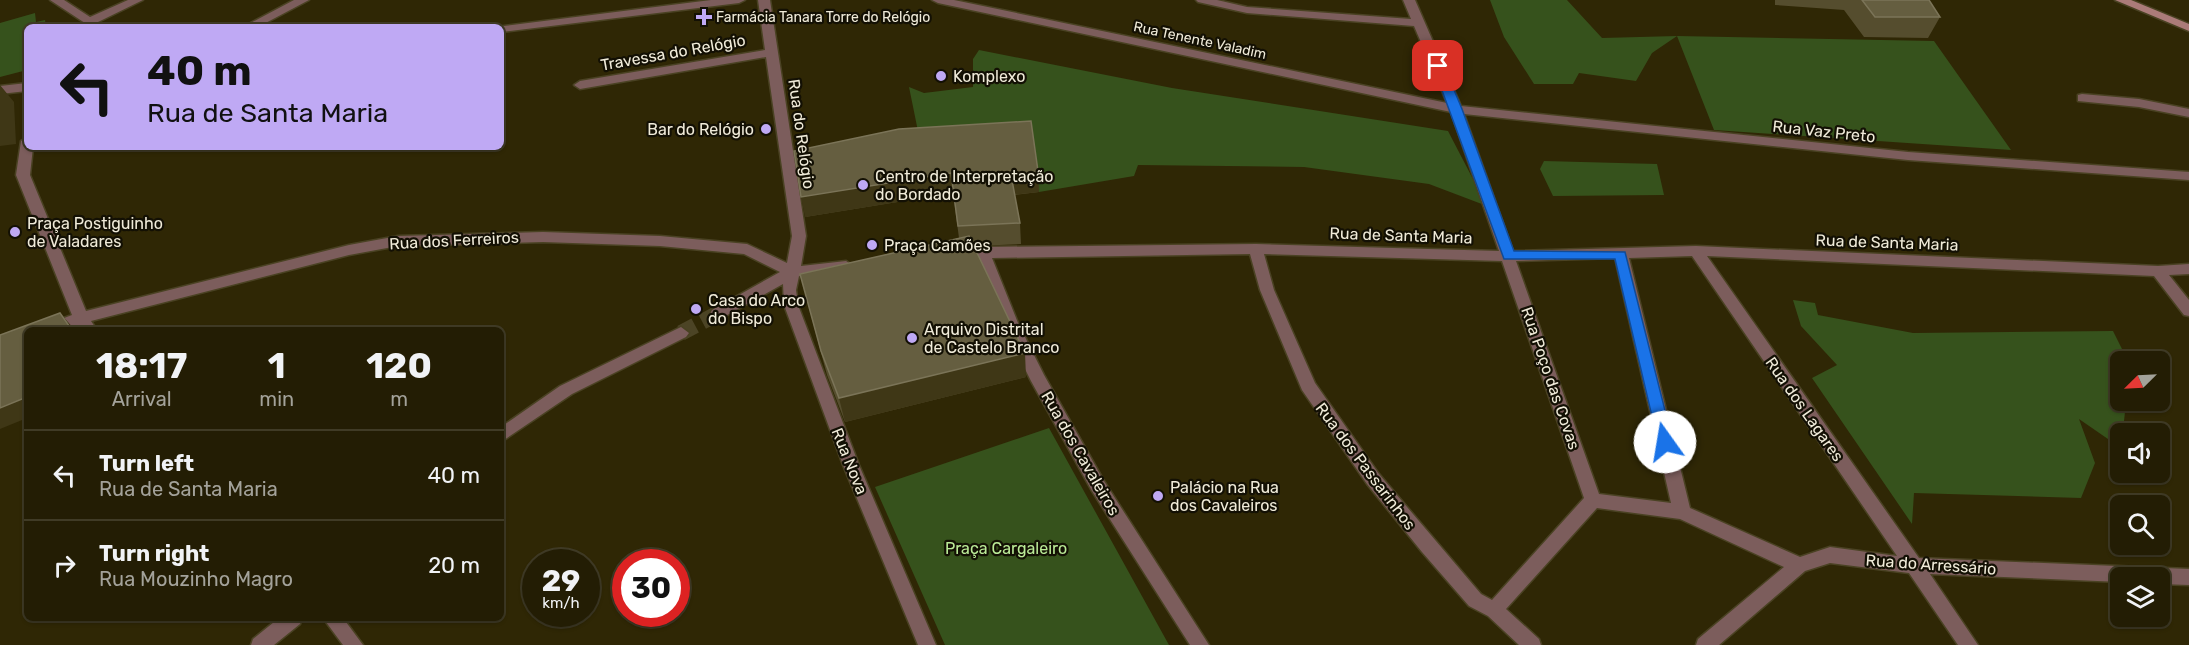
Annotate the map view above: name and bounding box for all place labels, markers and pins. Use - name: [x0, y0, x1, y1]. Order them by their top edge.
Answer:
- place label: Farmácia Tanara Torre do Relógio: [716, 9, 930, 26]
- marker: Farmácia Tanara Torre do Relógio: [697, 10, 711, 24]
- pin: [1412, 40, 1463, 91]
- place label: Komplexo: [953, 67, 1025, 86]
- marker: Komplexo: [934, 69, 948, 83]
- place label: Bar do Relógio: [647, 120, 754, 139]
- marker: Bar do Relógio: [759, 122, 773, 136]
- place label: Centro de Interpretação do Bordado: [875, 167, 1053, 204]
- marker: Centro de Interpretação do Bordado: [856, 178, 870, 192]
- place label: Praça Postiguinho de Valadares: [27, 214, 163, 251]
- marker: Praça Postiguinho de Valadares: [8, 225, 22, 239]
- place label: Praça Camões: [884, 236, 991, 255]
- marker: Praça Camões: [865, 238, 879, 252]
- place label: Casa do Arco do Bispo: [708, 291, 805, 328]
- marker: Casa do Arco do Bispo: [689, 302, 703, 316]
- place label: Arquivo Distrital de Castelo Branco: [924, 320, 1059, 357]
- marker: Arquivo Distrital de Castelo Branco: [905, 331, 919, 345]
- place label: Palácio na Rua dos Cavaleiros: [1170, 478, 1279, 515]
- marker: Palácio na Rua dos Cavaleiros: [1151, 489, 1165, 503]

